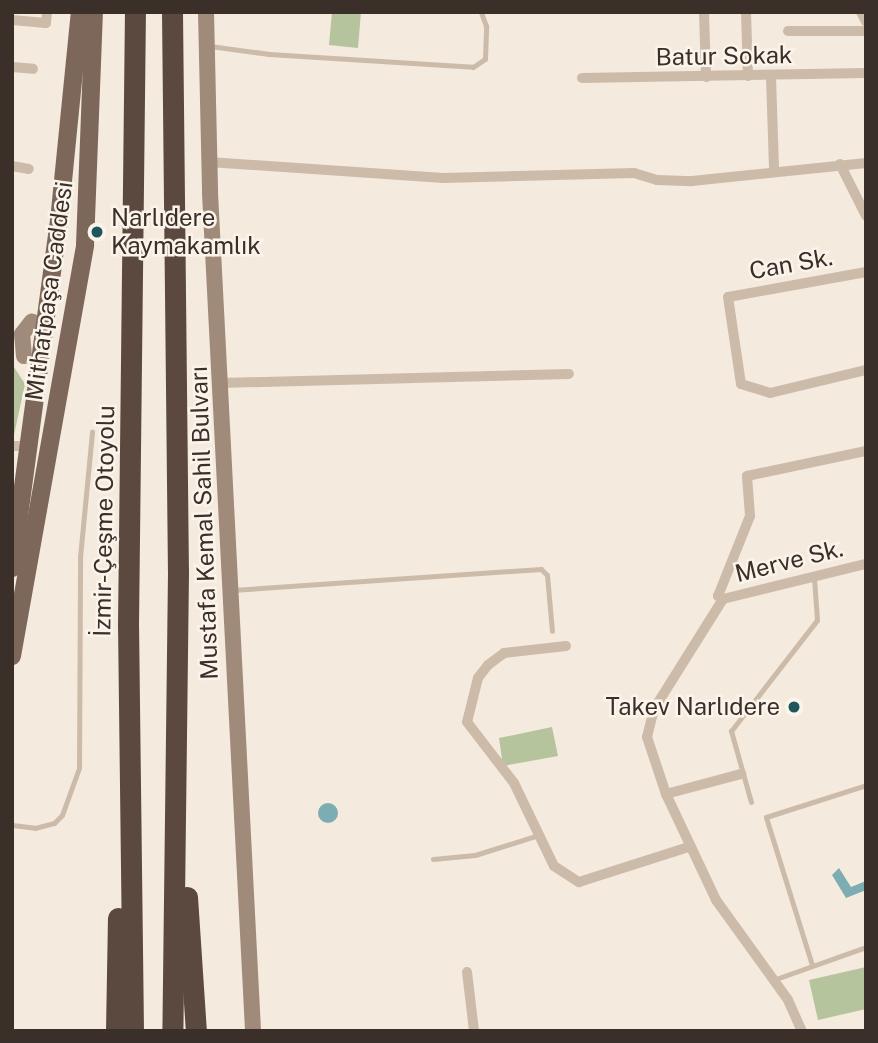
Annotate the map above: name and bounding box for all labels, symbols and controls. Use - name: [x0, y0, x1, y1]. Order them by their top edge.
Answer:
- street label: Batur Sokak: [655, 40, 793, 72]
- street label: Mithatpaşa Caddesi: [19, 180, 79, 402]
- place label: Narlıdere Kaymakamlık: [111, 204, 261, 260]
- marker: Narlıdere Kaymakamlık: [89, 224, 105, 240]
- street label: Can Sk.: [747, 243, 835, 285]
- street label: Mustafa Kemal Sahil Bulvarı: [184, 366, 224, 680]
- street label: İzmir-Çeşme Otoyolu: [88, 405, 120, 637]
- street label: Merve Sk.: [732, 534, 846, 588]
- place label: Takev Narlıdere: [605, 693, 780, 721]
- marker: Takev Narlıdere: [786, 699, 802, 715]

